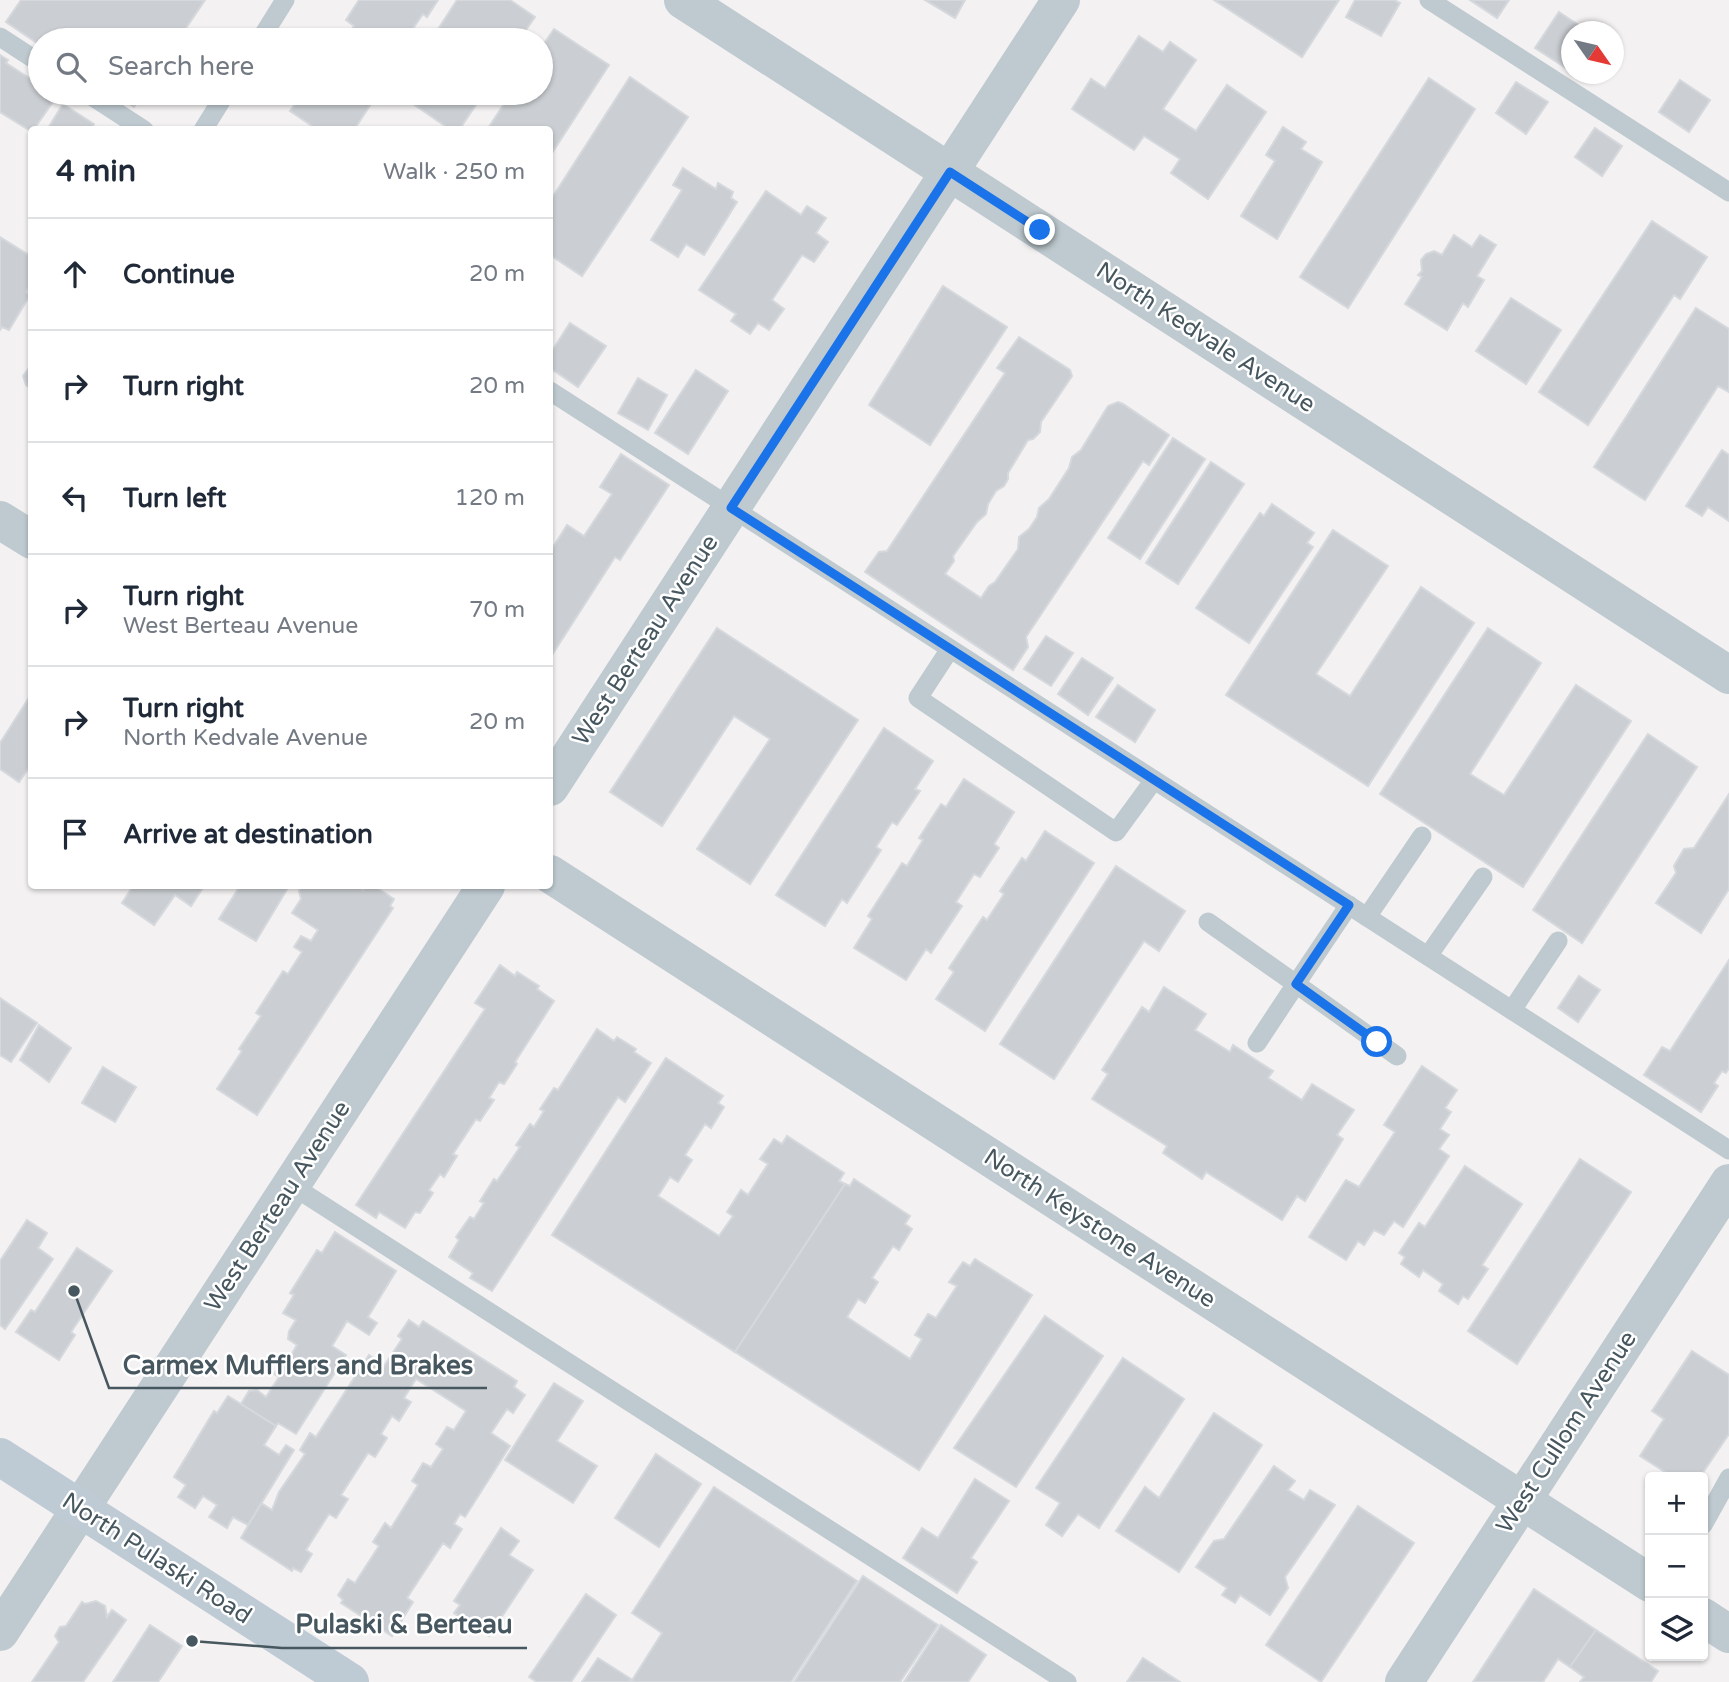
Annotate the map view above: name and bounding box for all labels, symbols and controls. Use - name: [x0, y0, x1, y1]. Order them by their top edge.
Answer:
- north arrow: [1561, 21, 1624, 84]
- search box: [28, 28, 553, 105]
- icon: search: [52, 48, 90, 86]
- text: Search here: [108, 51, 254, 82]
- text: 4 min: [56, 153, 136, 190]
- text: Walk · 250 m: [383, 158, 525, 186]
- route end: [1024, 214, 1055, 245]
- icon: ahead: [56, 255, 94, 293]
- street label: North Kedvale Avenue: [1091, 256, 1321, 419]
- text: Continue: [123, 259, 235, 290]
- text: 20 m: [469, 260, 525, 288]
- icon: right: [56, 367, 94, 405]
- text: Turn right: [123, 371, 244, 402]
- text: 20 m: [469, 372, 525, 400]
- icon: left: [56, 479, 94, 517]
- text: Turn left: [123, 483, 226, 514]
- text: 120 m: [455, 484, 525, 512]
- street label: West Berteau Avenue: [566, 529, 724, 751]
- text: Turn right: [123, 581, 244, 612]
- icon: right: [56, 591, 94, 629]
- text: 70 m: [469, 596, 525, 624]
- text: West Berteau Avenue: [123, 612, 358, 640]
- text: Turn right: [123, 693, 244, 724]
- icon: right: [56, 703, 94, 741]
- text: 20 m: [469, 708, 525, 736]
- text: North Kedvale Avenue: [123, 724, 368, 752]
- icon: arrive: [56, 815, 94, 853]
- text: Arrive at destination: [123, 819, 373, 850]
- route start: [1361, 1026, 1392, 1057]
- street label: West Berteau Avenue: [198, 1095, 356, 1317]
- street label: North Keystone Avenue: [978, 1143, 1221, 1314]
- street label: West Cullom Avenue: [1490, 1326, 1643, 1539]
- callout: Carmex Mufflers and Brakes: [109, 1341, 487, 1388]
- text: Carmex Mufflers and Brakes: [123, 1350, 473, 1381]
- map controls: [1645, 1472, 1708, 1661]
- button: +: [1645, 1472, 1708, 1535]
- street label: North Pulaski Road: [57, 1486, 257, 1630]
- button: −: [1645, 1535, 1708, 1598]
- button: layers: [1645, 1598, 1708, 1661]
- callout: Pulaski & Berteau: [282, 1601, 527, 1648]
- text: Pulaski & Berteau: [295, 1609, 513, 1640]

